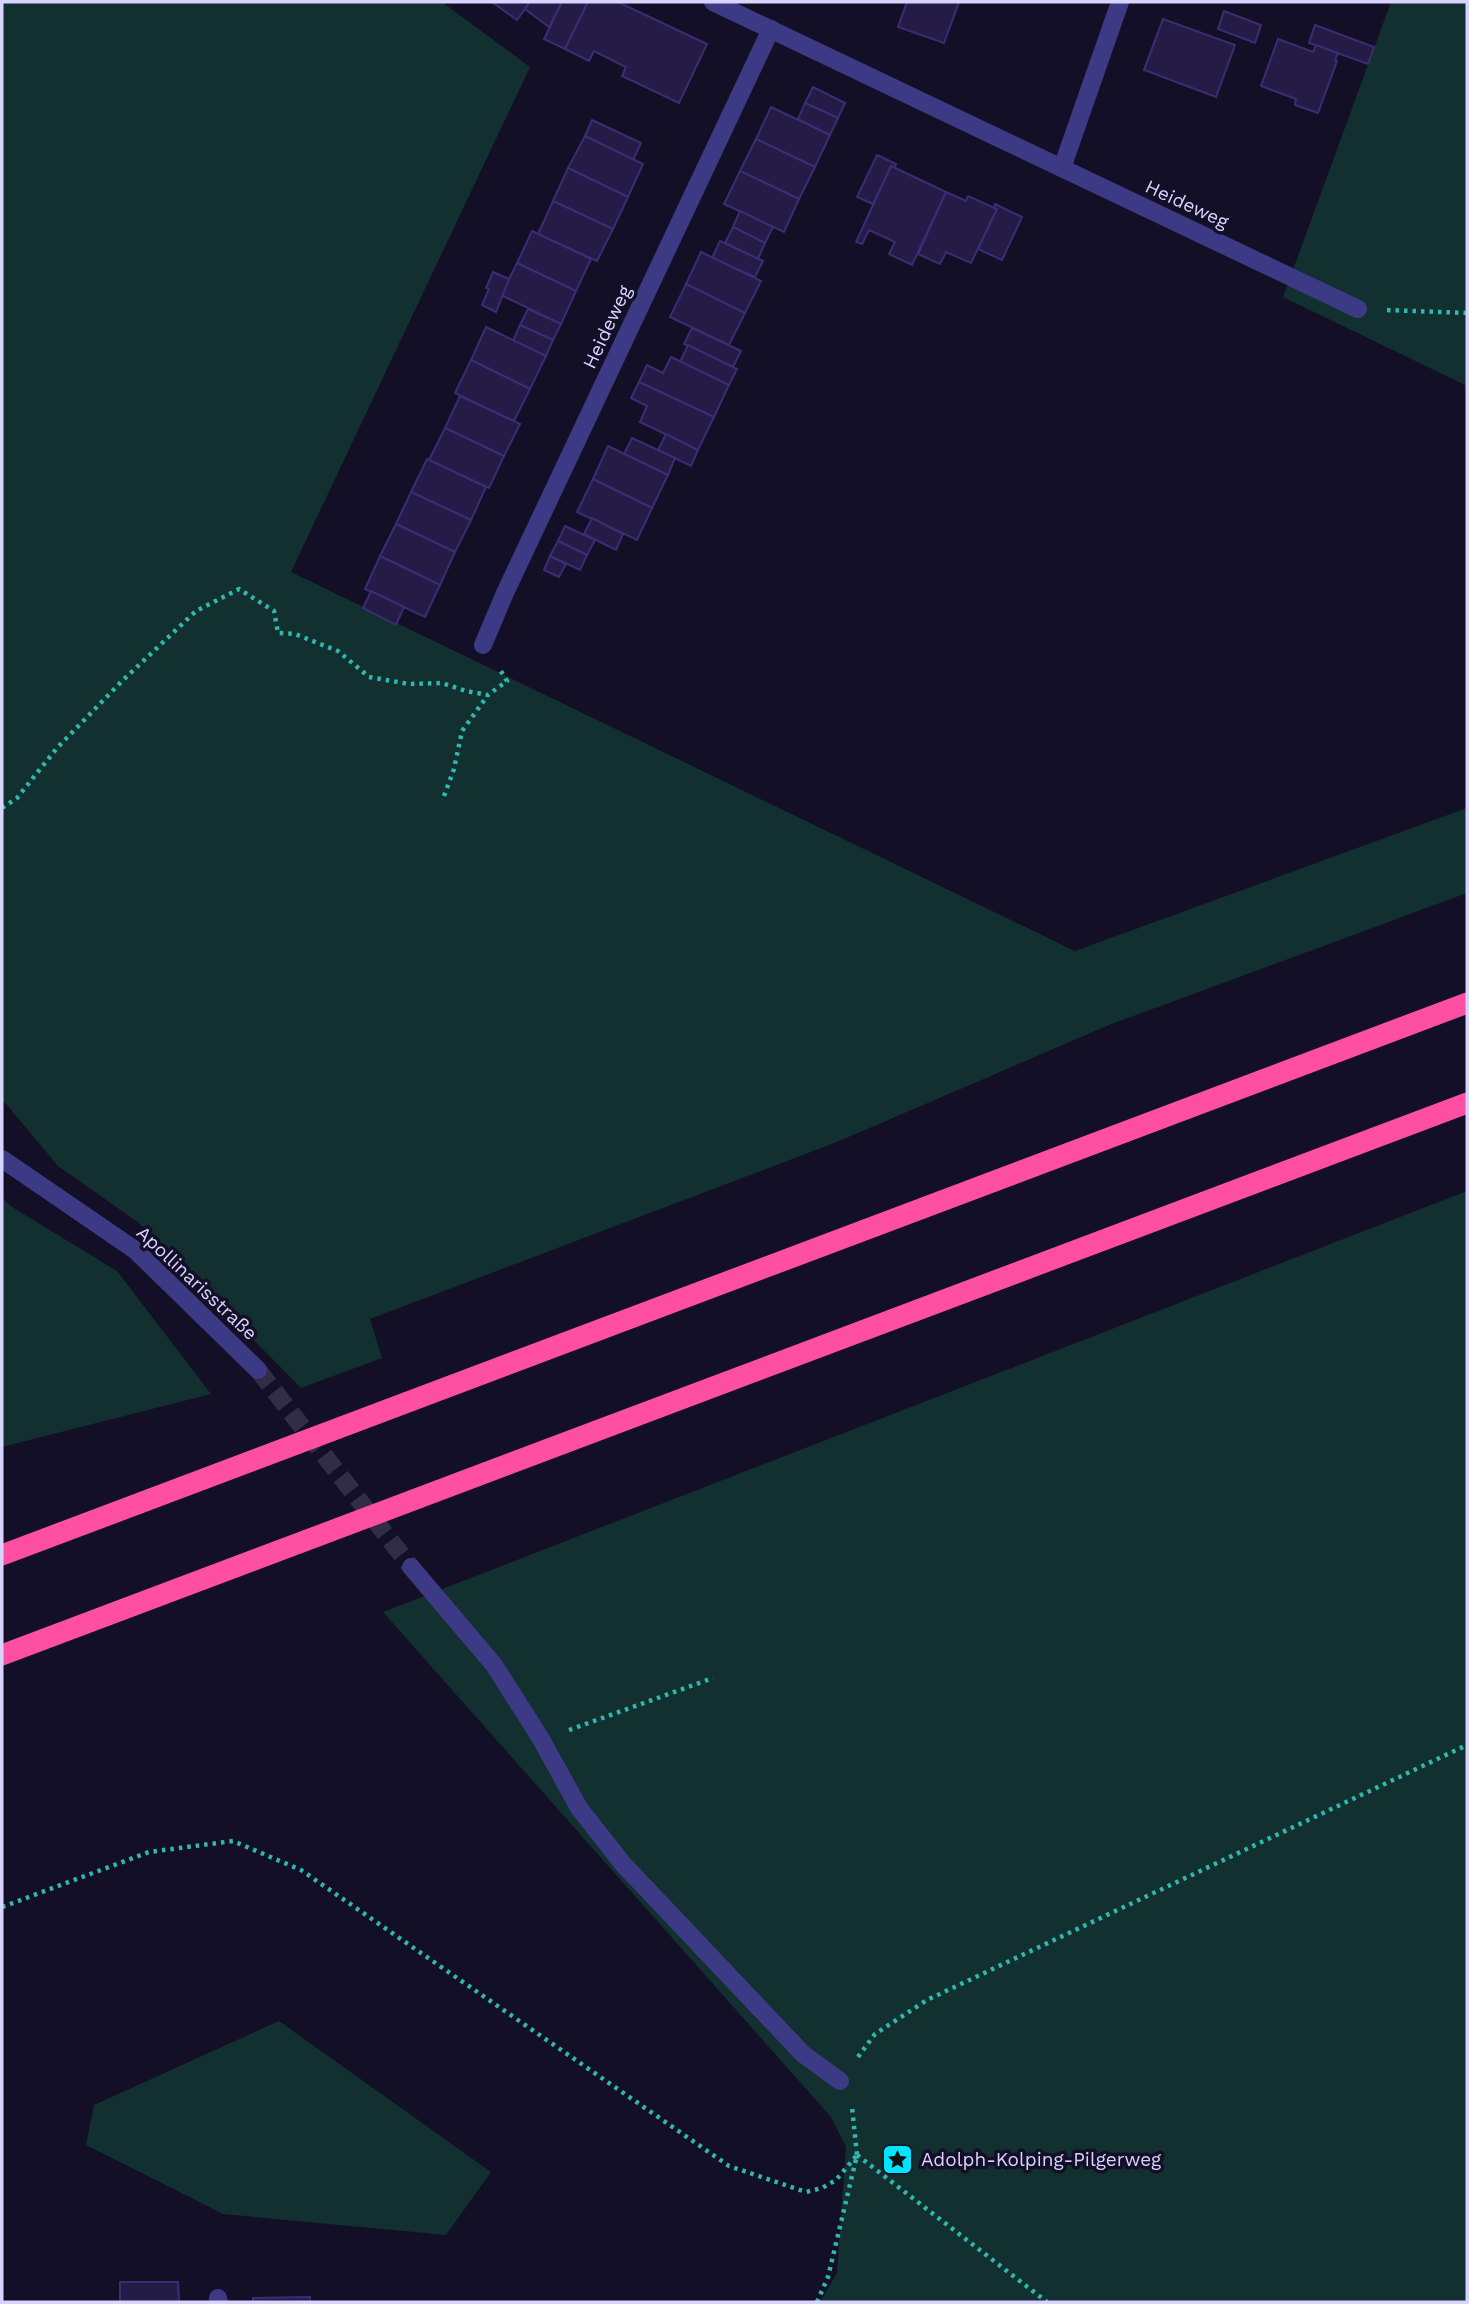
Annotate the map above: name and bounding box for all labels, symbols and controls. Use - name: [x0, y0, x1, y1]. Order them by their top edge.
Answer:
- street label: Heideweg: [1142, 175, 1233, 234]
- street label: Heideweg: [578, 281, 637, 372]
- street label: Apollinarisstraße: [132, 1221, 262, 1345]
- place icon: Adolph-Kolping-Pilgerweg: [881, 2142, 915, 2176]
- place label: Adolph-Kolping-Pilgerweg: [921, 2148, 1162, 2171]

